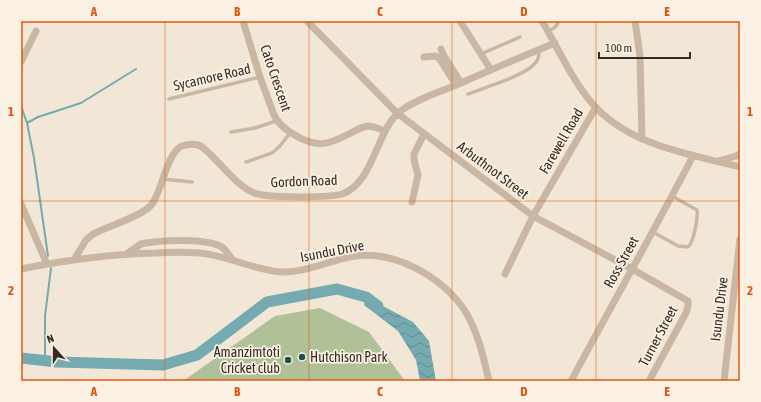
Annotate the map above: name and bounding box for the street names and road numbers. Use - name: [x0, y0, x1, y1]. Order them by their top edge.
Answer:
- street label: Cato Crescent: [257, 43, 295, 113]
- street label: Sycamore Road: [172, 60, 252, 94]
- street label: Farewell Road: [536, 105, 586, 177]
- street label: Arbuthnot Street: [454, 138, 532, 202]
- street label: Gordon Road: [270, 172, 338, 190]
- street label: Ross Street: [600, 234, 642, 290]
- street label: Isundu Drive: [299, 237, 365, 265]
- street label: Isundu Drive: [707, 276, 731, 342]
- street label: Turner Street: [635, 303, 681, 369]

